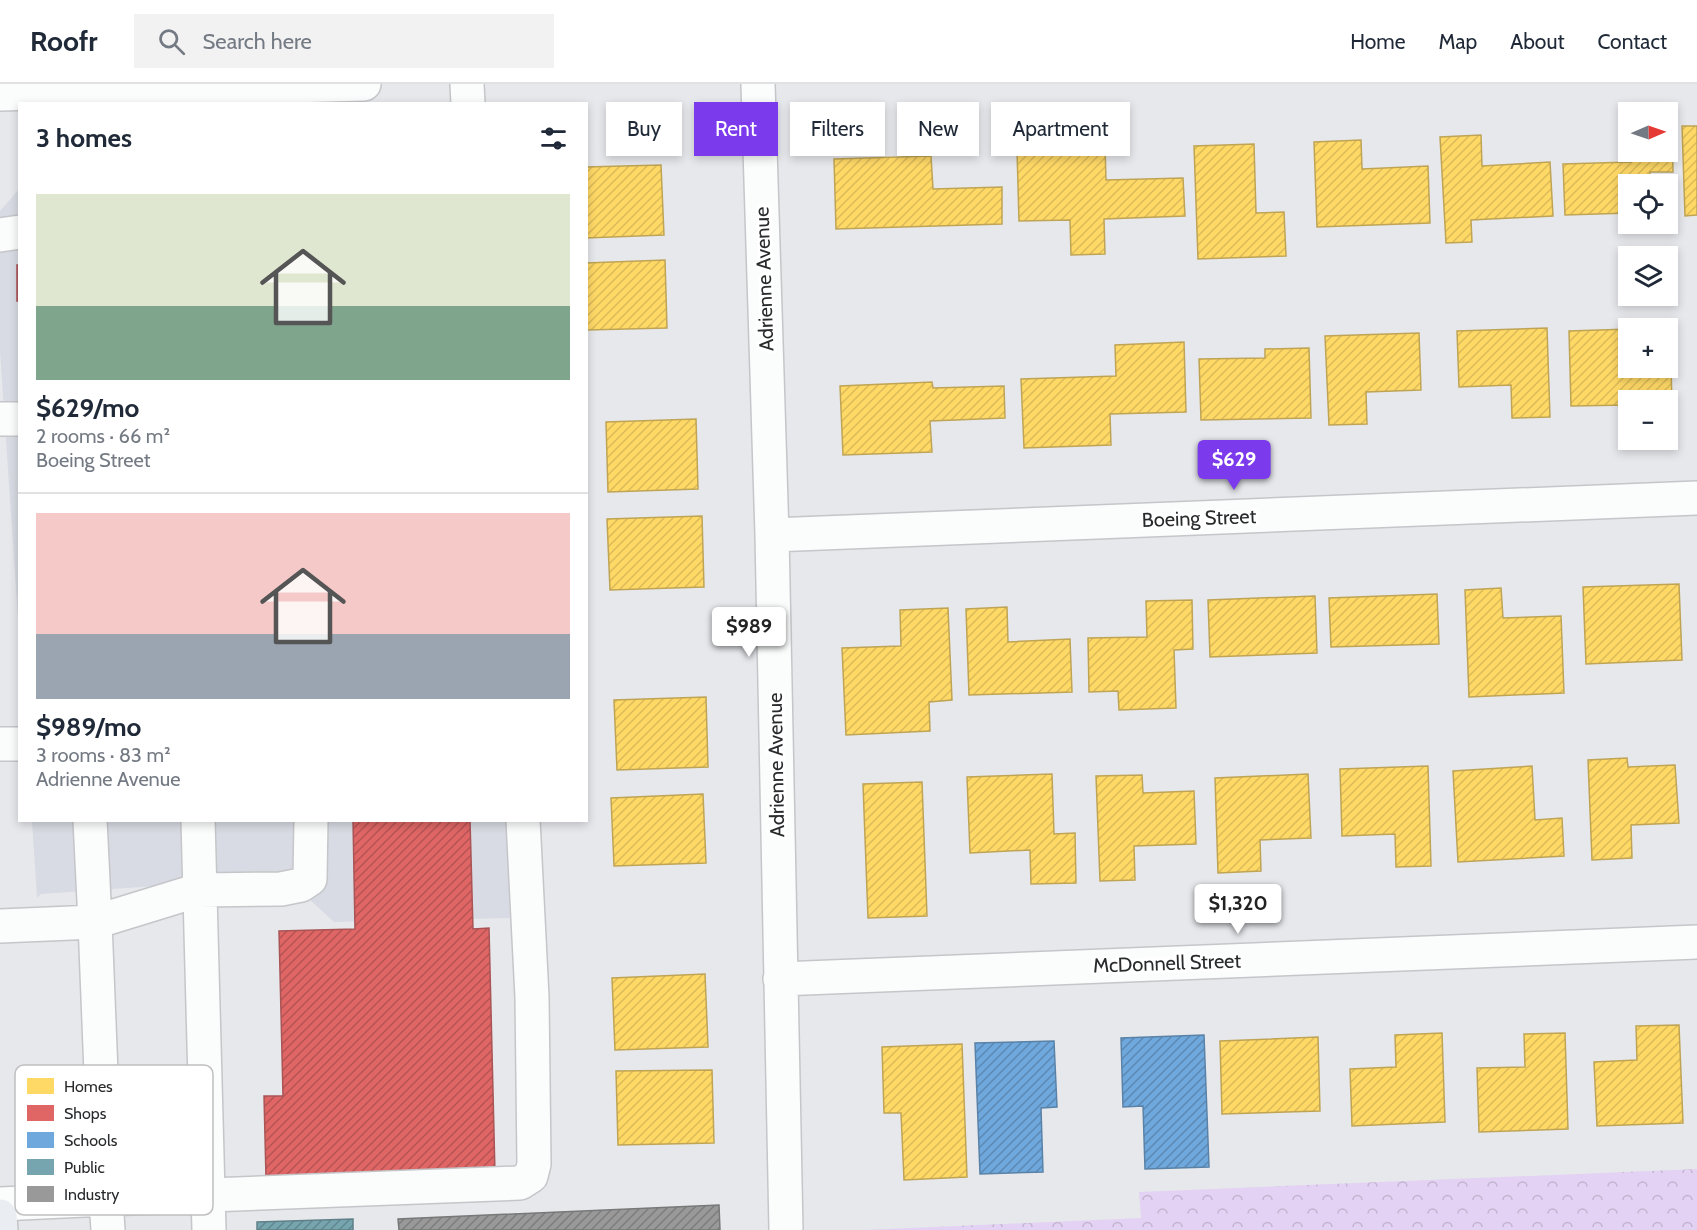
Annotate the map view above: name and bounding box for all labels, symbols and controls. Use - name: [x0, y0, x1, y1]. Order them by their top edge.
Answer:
- search box: [134, 14, 554, 68]
- text: Roofr: [30, 24, 98, 58]
- icon: search: [155, 25, 188, 58]
- text: Search here: [203, 28, 312, 55]
- text: Home: [1350, 29, 1406, 54]
- text: Map: [1439, 29, 1477, 54]
- text: About: [1510, 29, 1564, 54]
- text: Contact: [1597, 29, 1667, 54]
- chip: Buy: [606, 102, 682, 156]
- chip: Rent: [694, 102, 778, 156]
- chip: Filters: [790, 102, 885, 156]
- chip: New: [897, 102, 979, 156]
- chip: Apartment: [991, 102, 1130, 156]
- north arrow: [1618, 102, 1678, 162]
- map controls: [1618, 102, 1678, 450]
- text: 3 homes: [36, 122, 132, 154]
- icon: filters: [537, 122, 570, 155]
- button: locate: [1618, 174, 1678, 234]
- street label: Adrienne Avenue: [749, 206, 779, 352]
- icon: home: [249, 233, 357, 341]
- button: layers: [1618, 246, 1678, 306]
- button: +: [1618, 318, 1678, 378]
- button: −: [1618, 390, 1678, 450]
- text: $629/mo: [36, 392, 139, 424]
- text: 2 rooms · 66 m²: [36, 424, 170, 448]
- pin: $629: [1198, 440, 1270, 491]
- text: $629: [1212, 447, 1256, 471]
- text: Boeing Street: [36, 448, 150, 472]
- street label: Boeing Street: [1141, 504, 1257, 532]
- icon: home: [249, 552, 357, 660]
- pin: $989: [713, 607, 785, 658]
- text: $989: [726, 614, 772, 638]
- street label: Adrienne Avenue: [763, 693, 789, 837]
- text: $989/mo: [36, 711, 141, 743]
- text: 3 rooms · 83 m²: [36, 743, 171, 767]
- text: Adrienne Avenue: [36, 767, 181, 791]
- pin: $1,320: [1189, 884, 1287, 935]
- text: $1,320: [1208, 891, 1268, 915]
- street label: McDonnell Street: [1092, 948, 1242, 978]
- legend: [15, 1065, 213, 1215]
- text: Homes: [64, 1077, 113, 1096]
- text: Shops: [64, 1104, 107, 1123]
- text: Schools: [64, 1131, 118, 1150]
- text: Public: [64, 1158, 105, 1177]
- text: Industry: [64, 1185, 119, 1204]

